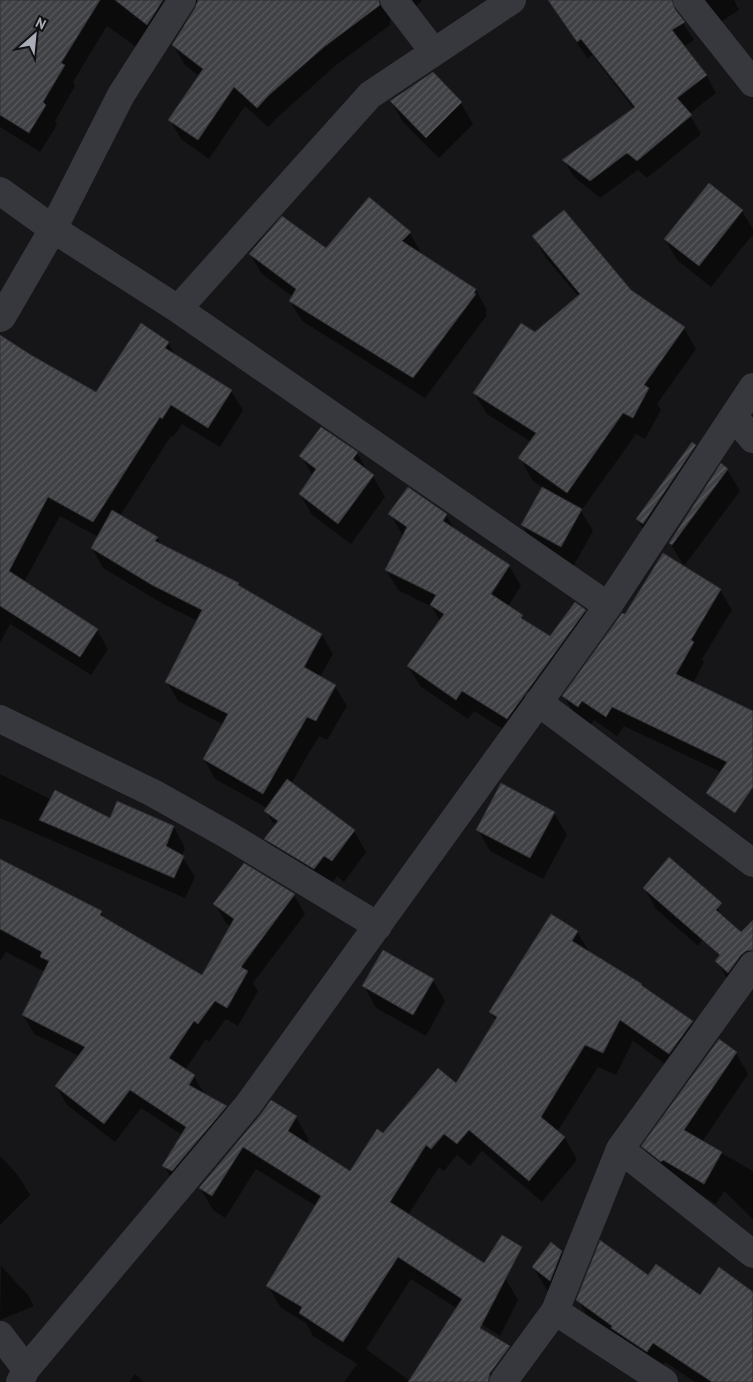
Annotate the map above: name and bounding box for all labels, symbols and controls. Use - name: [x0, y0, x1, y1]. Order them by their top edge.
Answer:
- north arrow: [10, 10, 60, 60]
- text: N: [33, 13, 49, 34]

